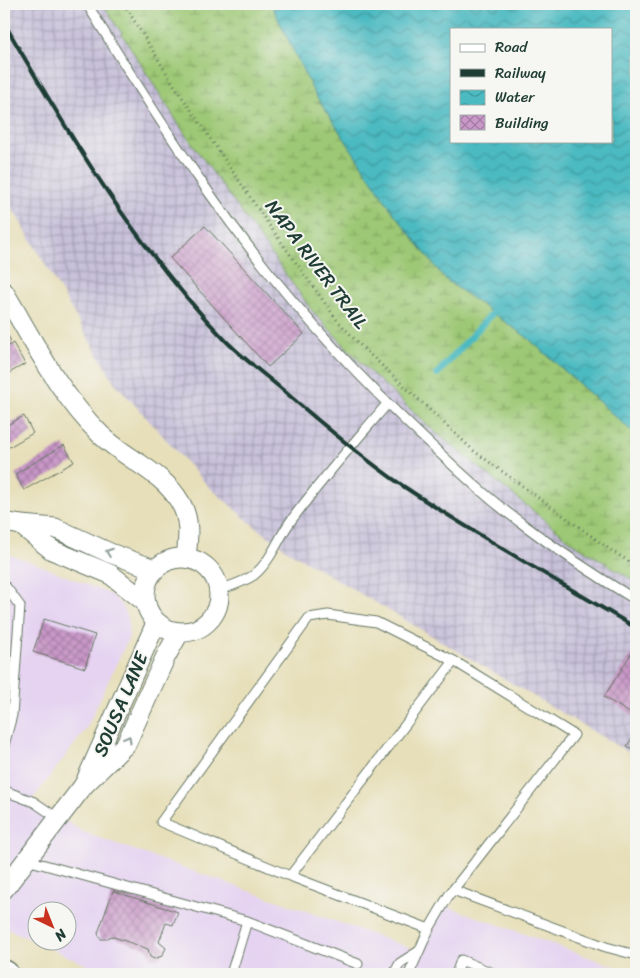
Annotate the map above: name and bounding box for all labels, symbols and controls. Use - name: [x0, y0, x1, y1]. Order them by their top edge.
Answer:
- legend: [450, 28, 612, 142]
- text: Road: [495, 34, 528, 60]
- text: Railway: [495, 60, 546, 86]
- text: Water: [495, 84, 535, 110]
- text: Building: [495, 110, 549, 136]
- street label: NAPA RIVER TRAIL: [256, 192, 377, 337]
- one-way arrow: [105, 548, 114, 558]
- street label: SOUSA LANE: [84, 645, 158, 762]
- one-way arrow: [122, 735, 132, 744]
- north arrow: [28, 900, 78, 950]
- text: N: [48, 922, 73, 948]

